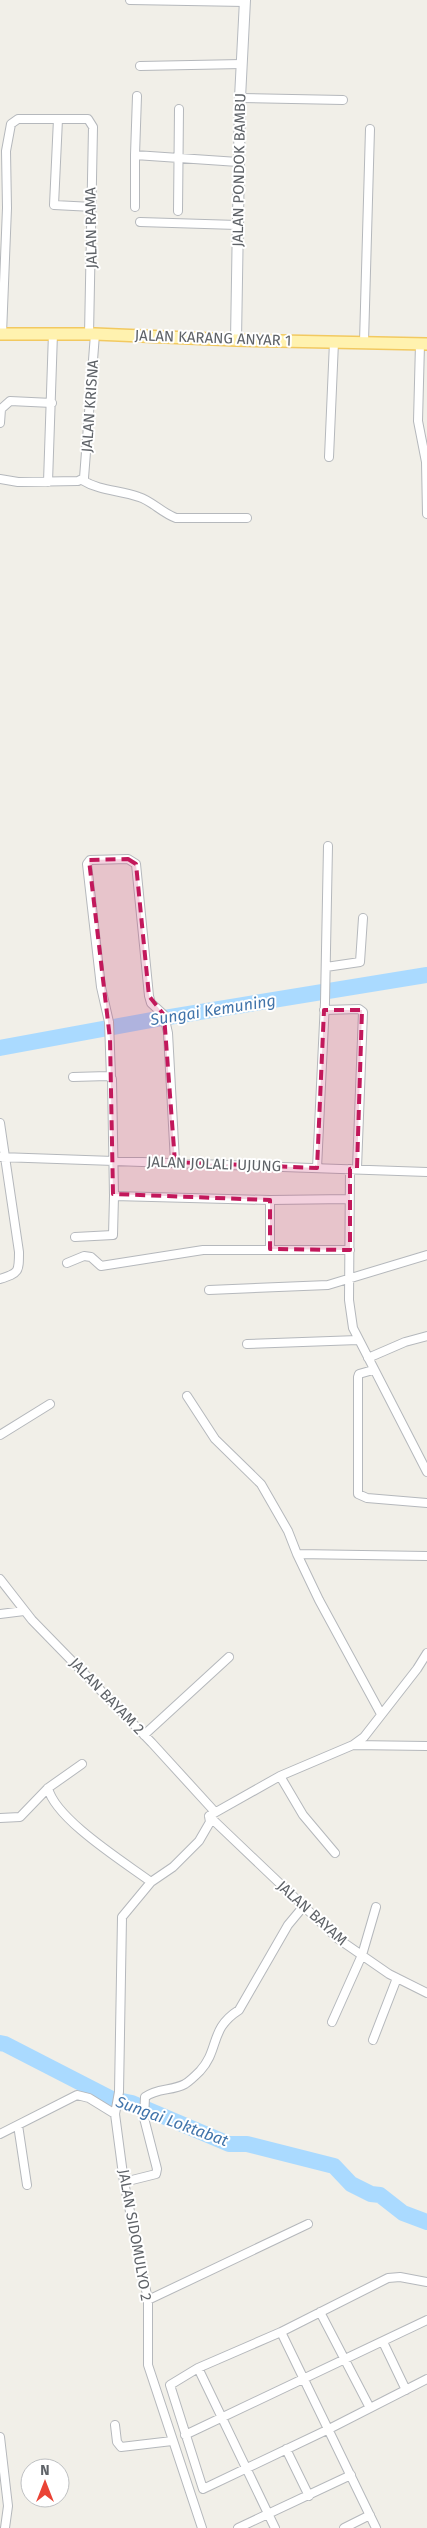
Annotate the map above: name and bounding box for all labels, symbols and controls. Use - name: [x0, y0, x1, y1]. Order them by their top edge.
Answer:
- street label: JALAN PONDOK BAMBU: [229, 93, 249, 247]
- street label: JALAN RAMA: [81, 187, 101, 269]
- street label: JALAN KARANG ANYAR 1: [134, 326, 292, 350]
- street label: JALAN KRISNA: [78, 359, 102, 453]
- water label: Sungai Kemuning: [148, 991, 277, 1029]
- street label: JALAN JOLALI UJUNG: [147, 1153, 281, 1175]
- street label: JALAN BAYAM 2: [66, 1654, 148, 1738]
- street label: JALAN BAYAM: [273, 1877, 351, 1949]
- water label: Sungai Loktabat: [112, 2092, 231, 2150]
- street label: JALAN SIDOMULYO 2: [115, 2168, 155, 2302]
- north arrow: [20, 2458, 70, 2508]
- text: N: [40, 2462, 50, 2479]

